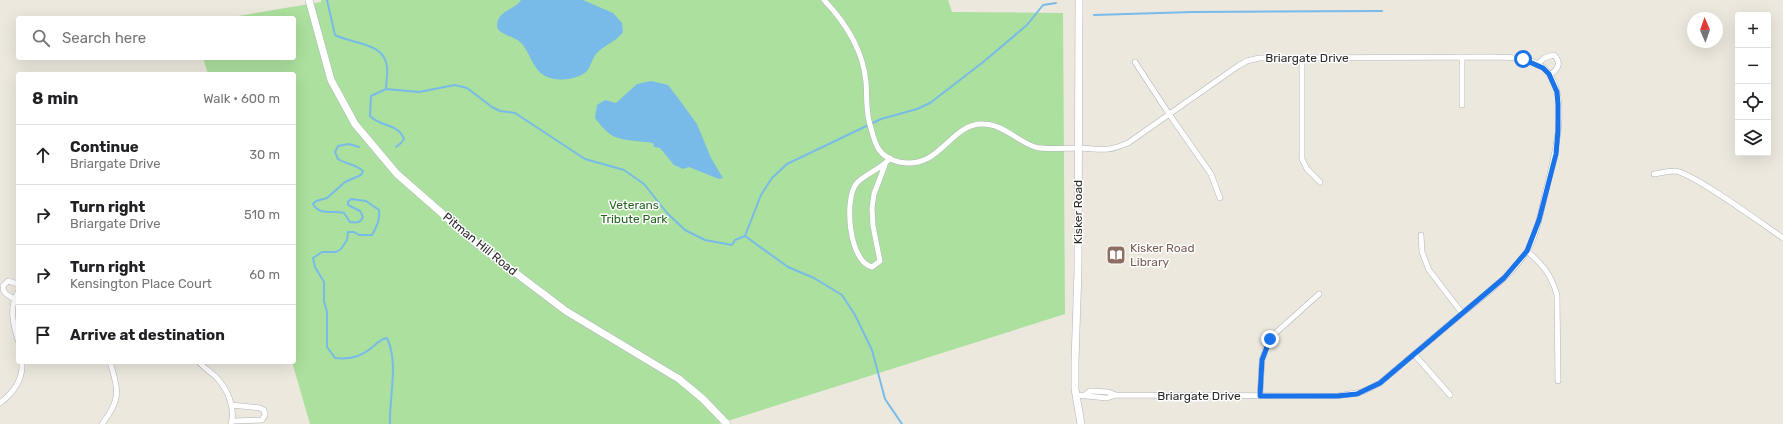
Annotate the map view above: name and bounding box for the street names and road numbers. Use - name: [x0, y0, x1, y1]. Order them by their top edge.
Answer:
- street label: Briargate Drive: [1265, 51, 1349, 65]
- street label: Kisker Road: [1071, 180, 1085, 244]
- street label: Pitman Hill Road: [440, 210, 520, 278]
- street label: Briargate Drive: [1157, 389, 1241, 403]

